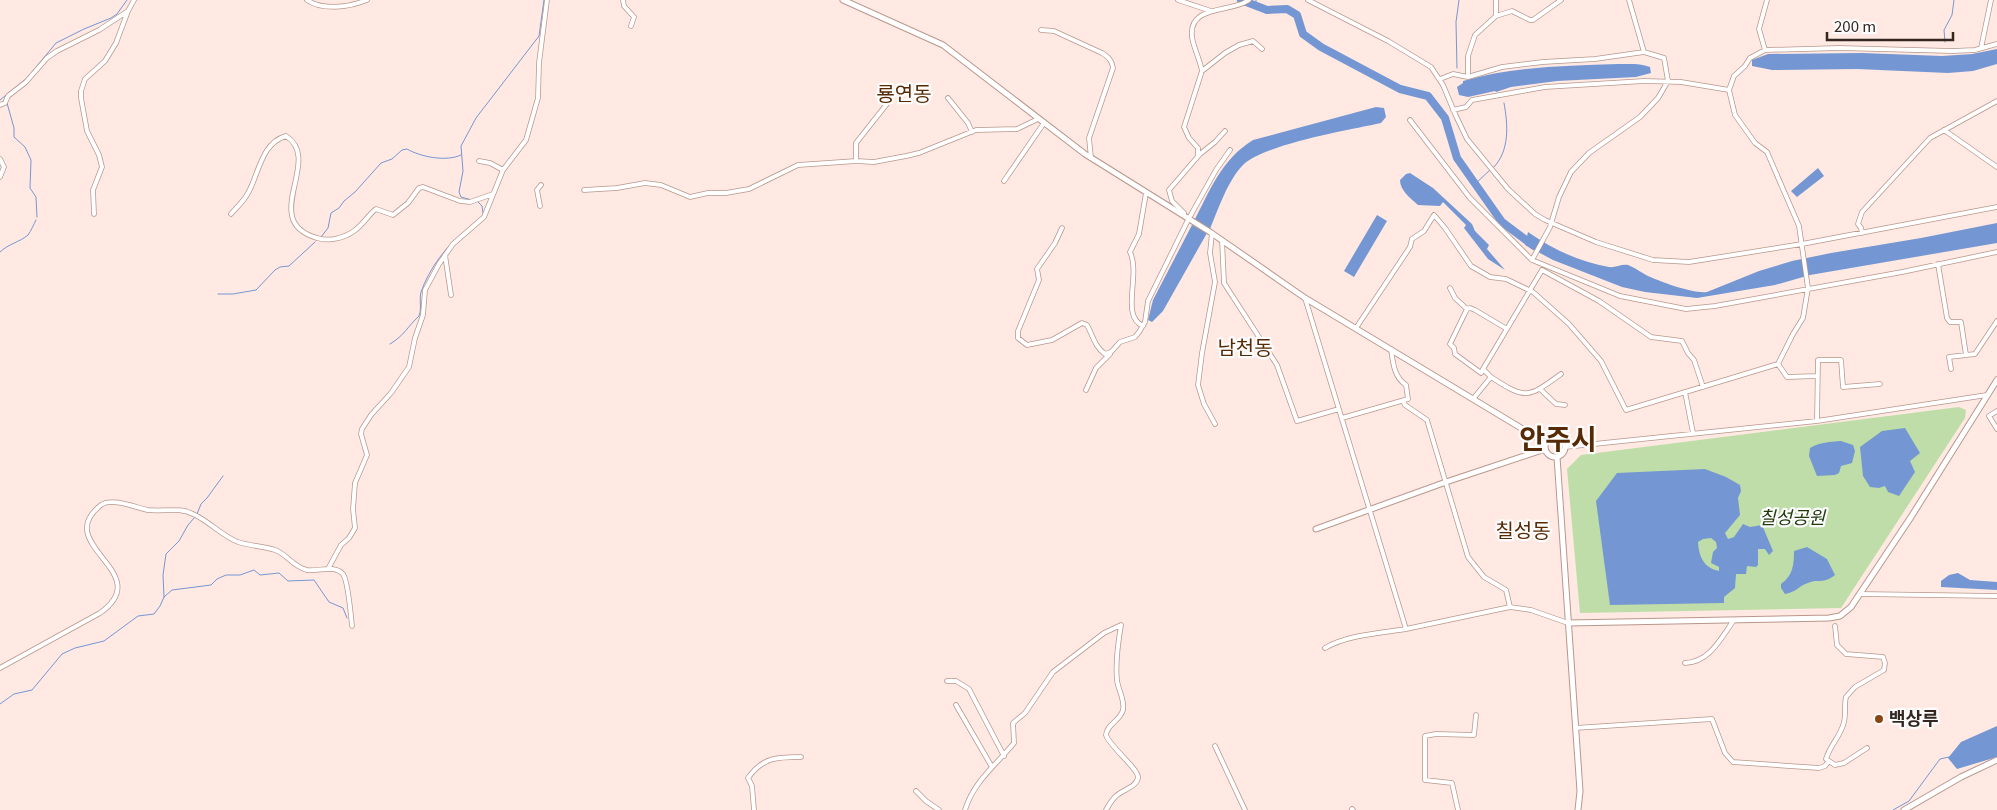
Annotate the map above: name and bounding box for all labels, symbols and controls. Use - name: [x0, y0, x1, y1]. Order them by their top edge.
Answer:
- scale bar: [1827, 10, 1953, 42]
- text: 200 m: [1834, 15, 1876, 36]
- district label: 룡연동: [876, 78, 932, 107]
- district label: 남천동: [1217, 332, 1273, 361]
- district label: 안주시: [1519, 417, 1597, 457]
- park label: 칠성공원: [1759, 503, 1827, 529]
- district label: 칠성동: [1495, 515, 1551, 544]
- place label: 백상루: [1889, 704, 1939, 730]
- marker: 백상루: [1873, 713, 1885, 725]

